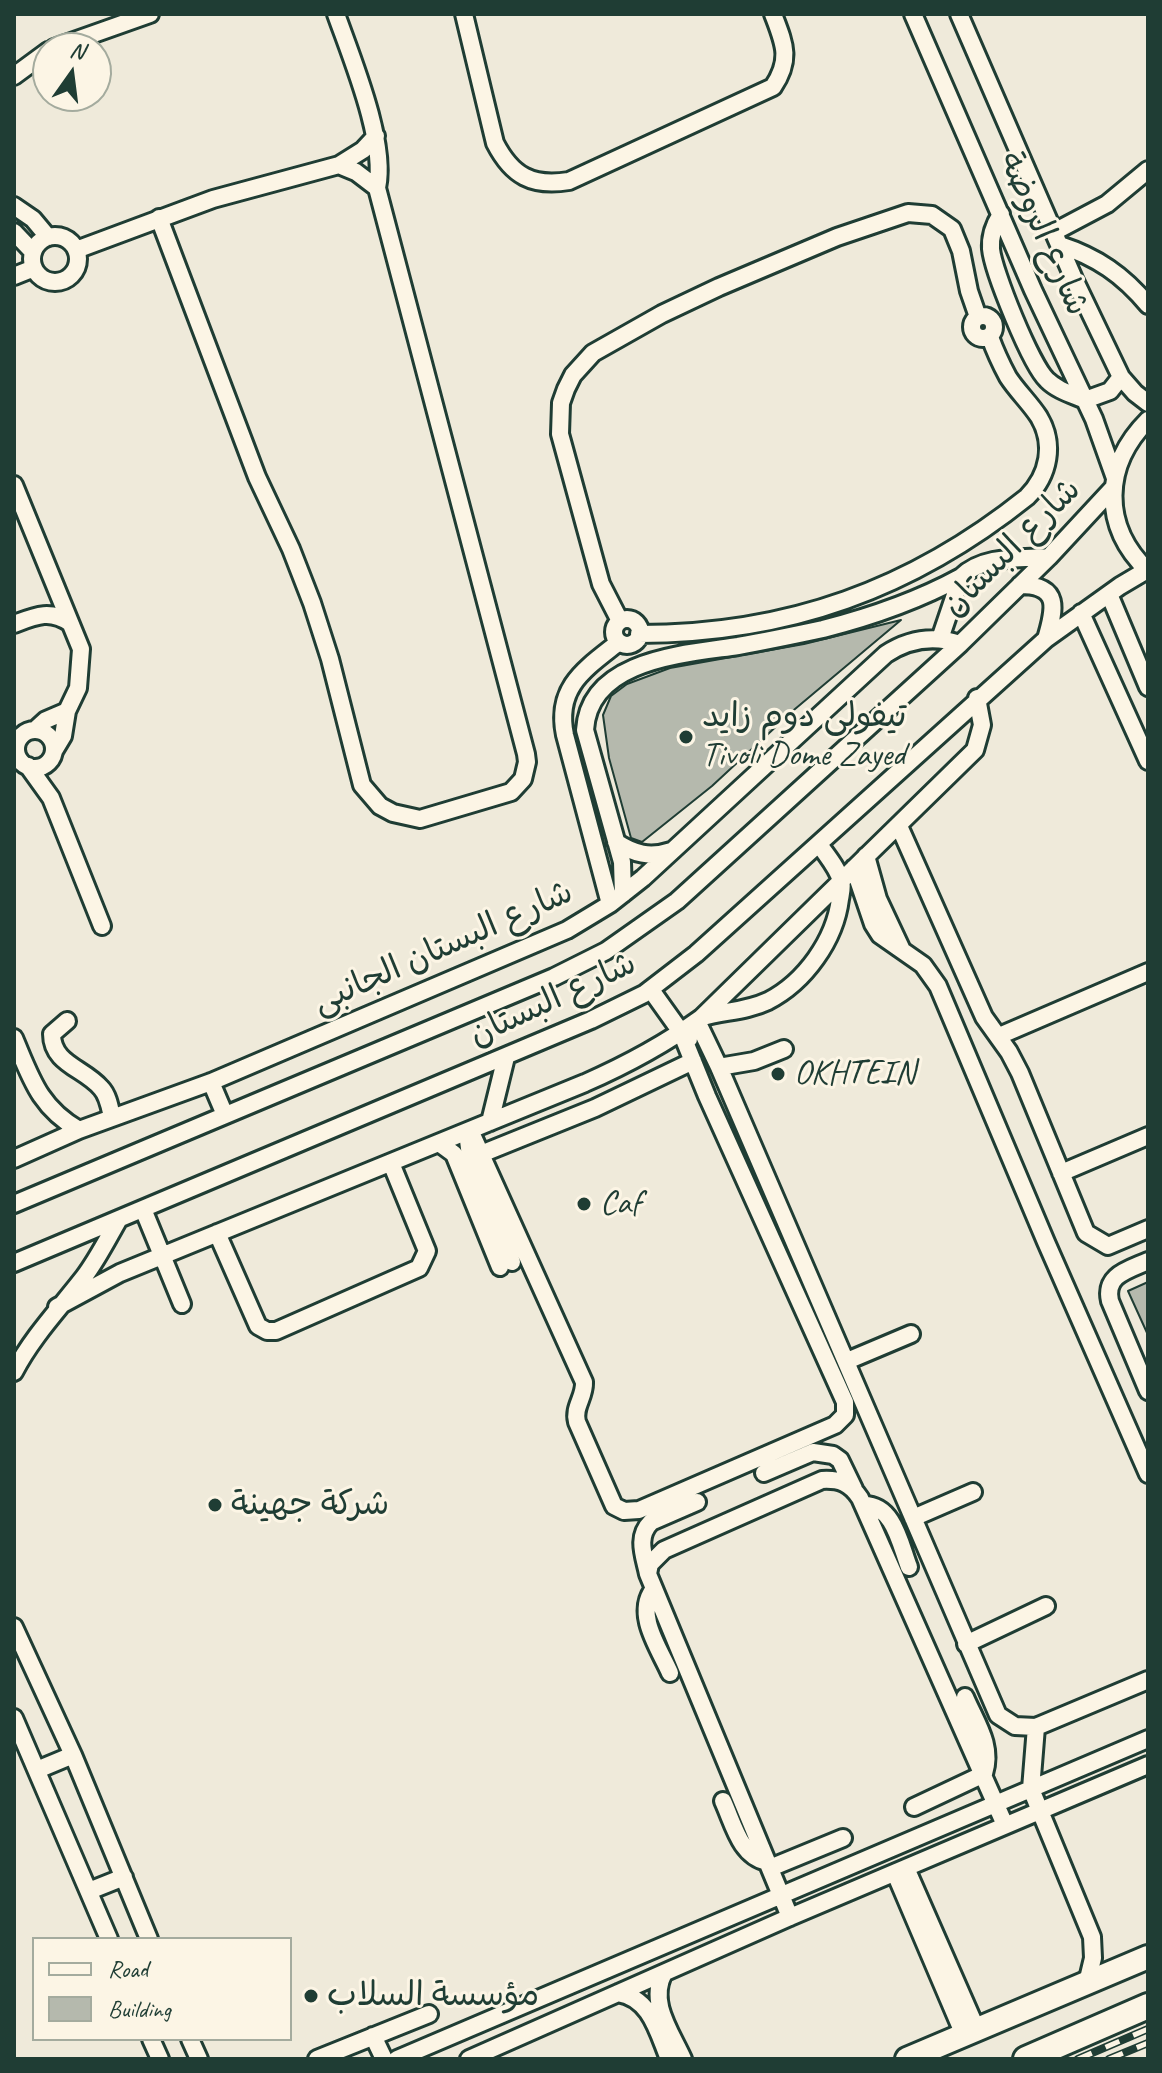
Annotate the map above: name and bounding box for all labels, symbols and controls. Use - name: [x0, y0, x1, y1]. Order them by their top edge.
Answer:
- north arrow: [32, 32, 112, 112]
- text: N: [67, 35, 87, 66]
- street label: شارع الروضة: [989, 146, 1097, 322]
- street label: شارع البستان: [934, 470, 1090, 626]
- place label: تيفولى دوم زايد Tivoli Dome Zayed: [702, 697, 907, 776]
- marker: تيفولى دوم زايد Tivoli Dome Zayed: [677, 728, 695, 746]
- street label: شارع البستان الجانبى: [306, 872, 580, 1024]
- street label: شارع البستان: [463, 944, 643, 1056]
- place label: OKHTEIN: [794, 1054, 915, 1094]
- marker: OKHTEIN: [769, 1065, 787, 1083]
- place label: Caf: [600, 1184, 641, 1224]
- marker: Caf: [575, 1195, 593, 1213]
- place label: شركة جهينة: [231, 1485, 389, 1525]
- marker: شركة جهينة: [206, 1496, 224, 1514]
- legend: [32, 1937, 292, 2041]
- text: Road: [108, 1954, 148, 1984]
- place label: مؤسسة السلاب: [327, 1976, 539, 2016]
- marker: مؤسسة السلاب: [302, 1987, 320, 2005]
- text: Building: [108, 1994, 171, 2024]

